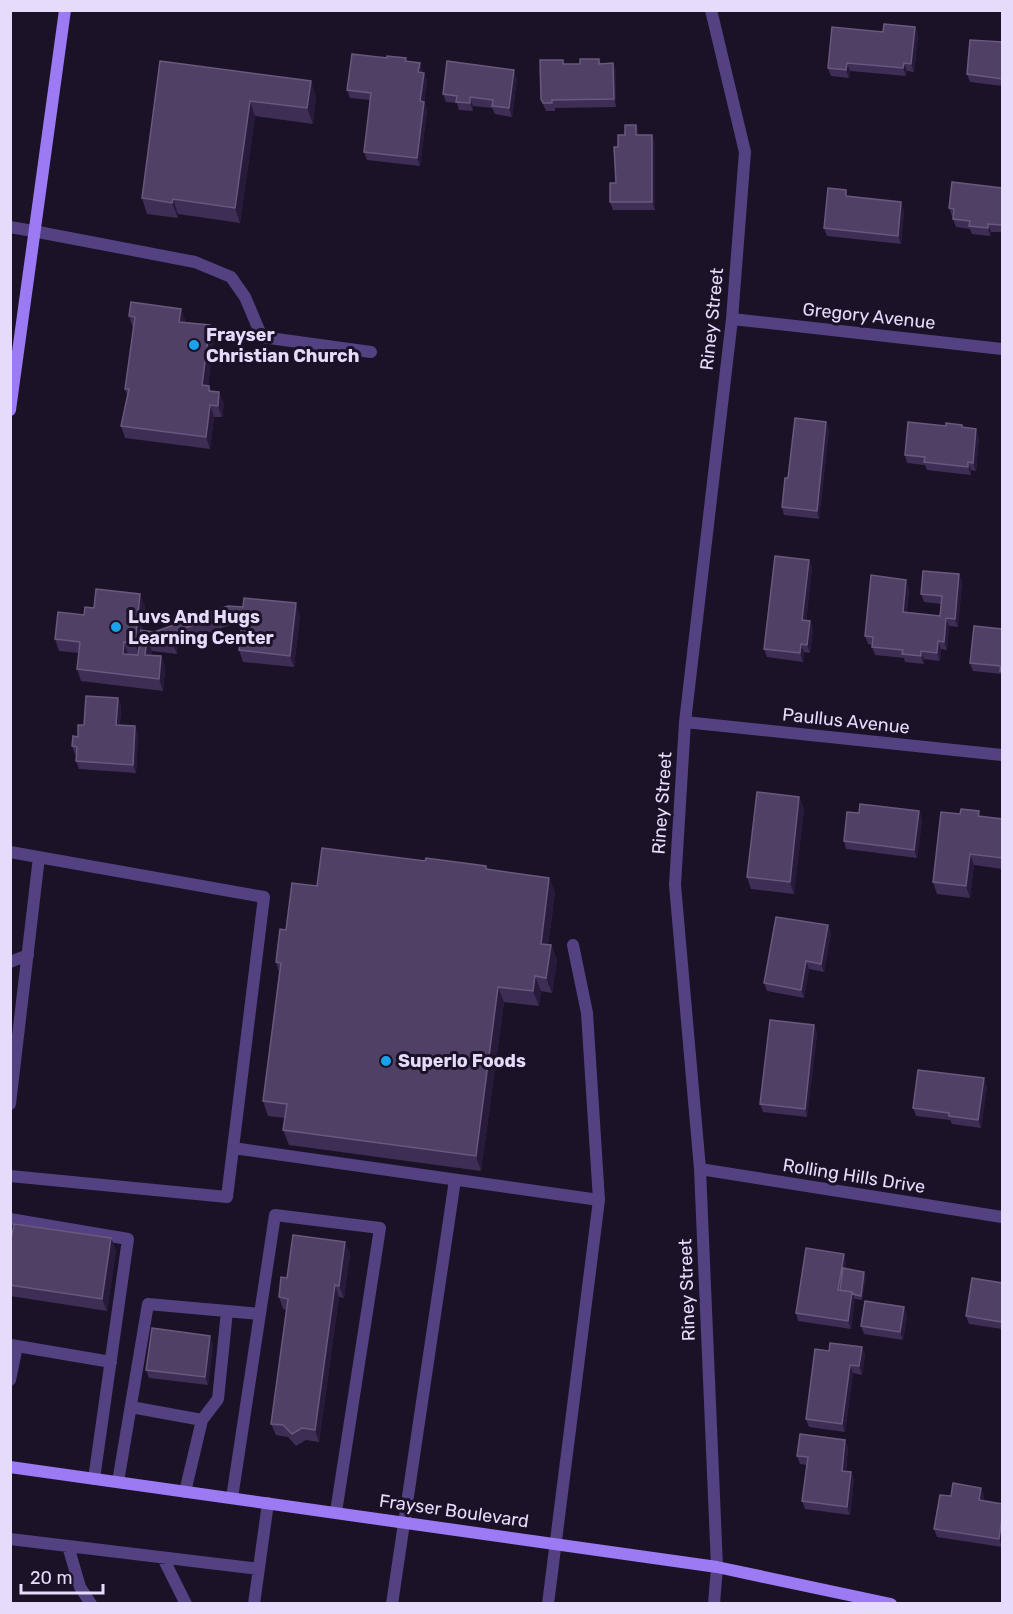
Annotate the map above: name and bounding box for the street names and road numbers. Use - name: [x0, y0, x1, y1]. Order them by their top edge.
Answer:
- street label: Riney Street: [696, 267, 728, 371]
- street label: Gregory Avenue: [802, 298, 936, 334]
- street label: Paullus Avenue: [781, 703, 911, 739]
- street label: Riney Street: [647, 751, 677, 855]
- street label: Rolling Hills Drive: [781, 1154, 927, 1198]
- street label: Riney Street: [674, 1238, 700, 1342]
- street label: Frayser Boulevard: [378, 1490, 530, 1532]

